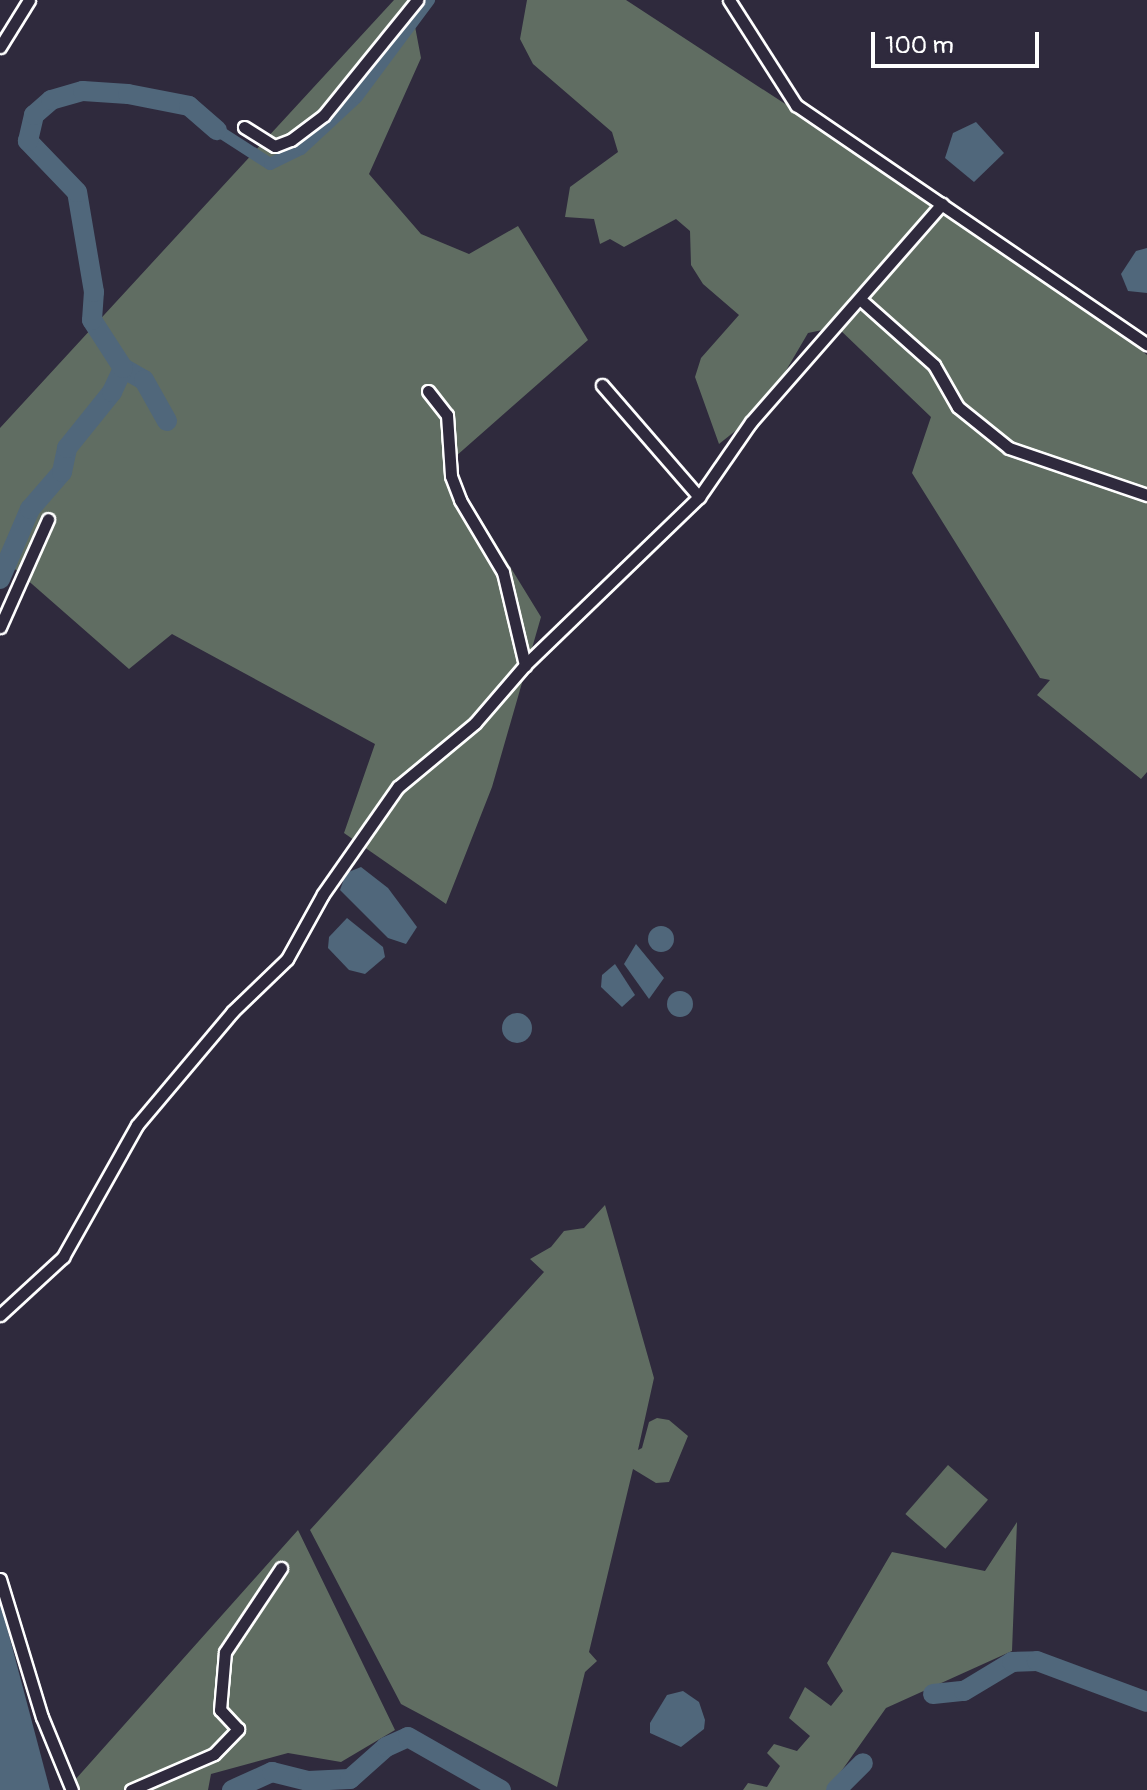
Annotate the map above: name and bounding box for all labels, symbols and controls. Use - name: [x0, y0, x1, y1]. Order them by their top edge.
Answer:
- scale bar: [875, 16, 1043, 66]
- text: 100 m: [885, 31, 954, 60]

